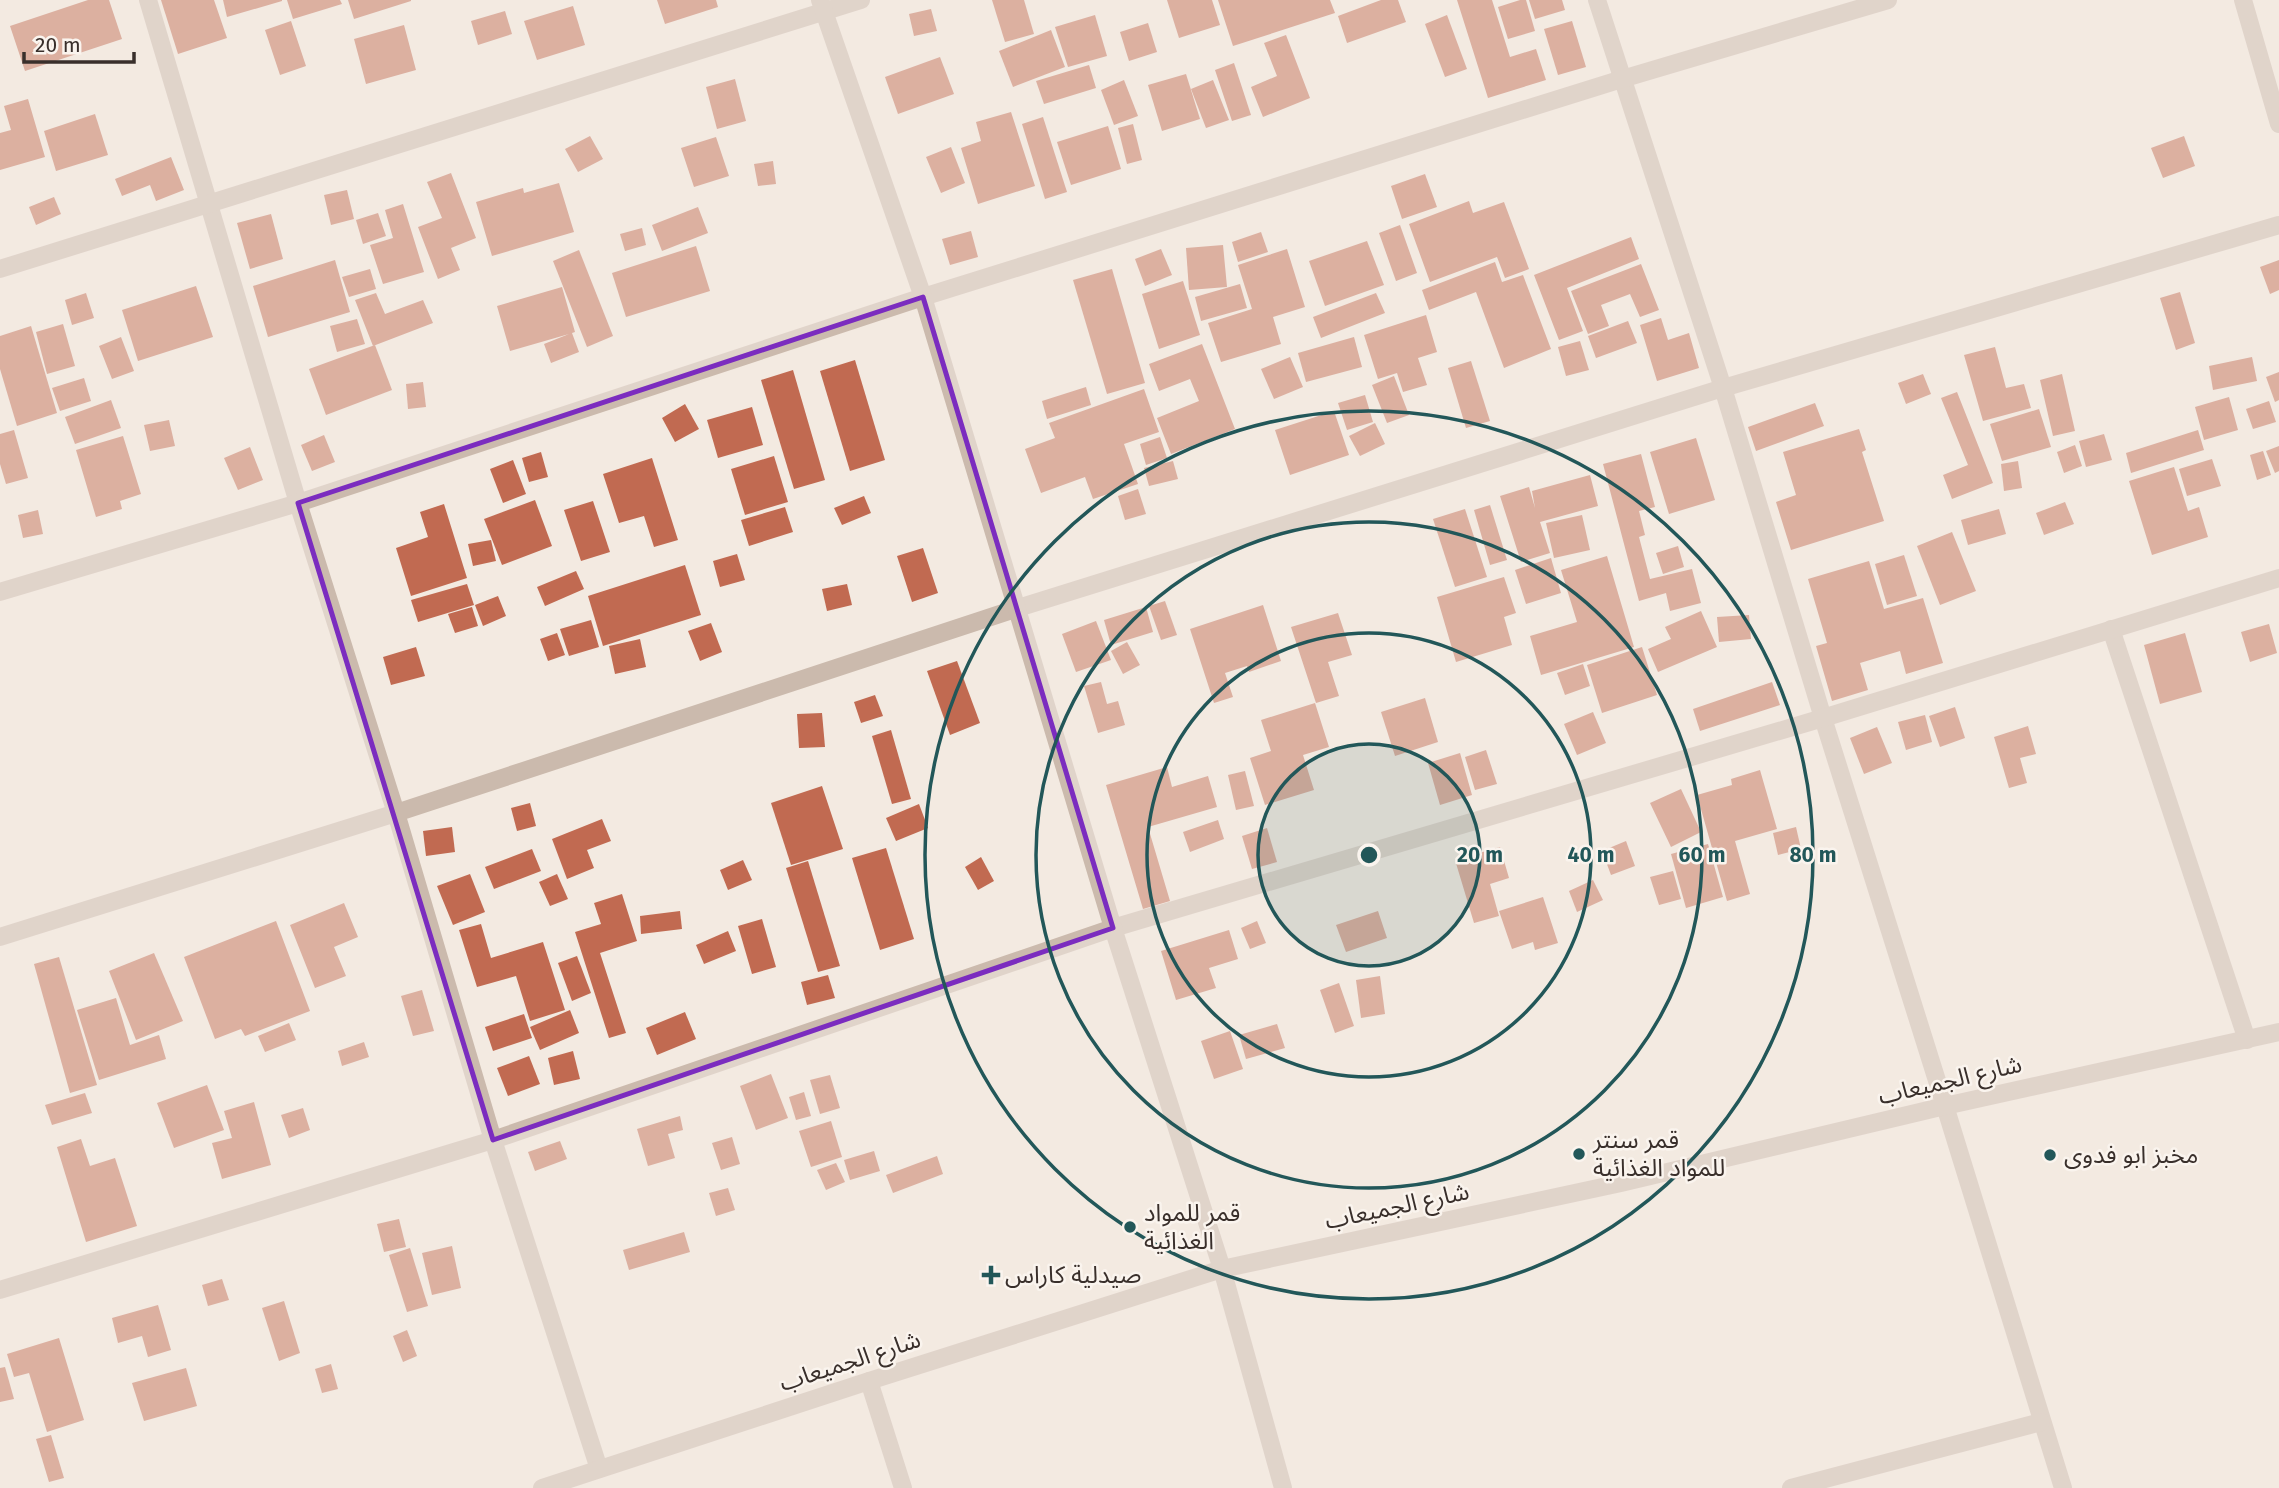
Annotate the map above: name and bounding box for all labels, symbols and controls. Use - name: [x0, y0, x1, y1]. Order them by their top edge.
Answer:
- scale bar: [24, 21, 135, 65]
- text: 20 m: [35, 32, 81, 58]
- text: 20 m: [1457, 842, 1503, 868]
- text: 40 m: [1568, 842, 1614, 868]
- text: 60 m: [1679, 842, 1725, 868]
- text: 80 m: [1789, 842, 1837, 868]
- centre of rings: [1357, 843, 1381, 867]
- street label: شارع الجميعاب: [1875, 1050, 2025, 1113]
- place label: قمر سنتر للمواد الغذائية: [1592, 1126, 1725, 1182]
- place label: مخبز ابو فدوى: [2064, 1141, 2198, 1169]
- marker: قمر سنتر للمواد الغذائية: [1571, 1146, 1587, 1162]
- marker: مخبز ابو فدوى: [2042, 1147, 2058, 1163]
- street label: شارع الجميعاب: [1322, 1177, 1472, 1238]
- place label: قمر للمواد الغذائية: [1144, 1199, 1240, 1255]
- marker: قمر للمواد الغذائية: [1122, 1219, 1138, 1235]
- place label: صيدلية كاراس: [1005, 1261, 1141, 1289]
- marker: صيدلية كاراس: [983, 1267, 999, 1283]
- street label: شارع الجميعاب: [776, 1325, 925, 1400]

